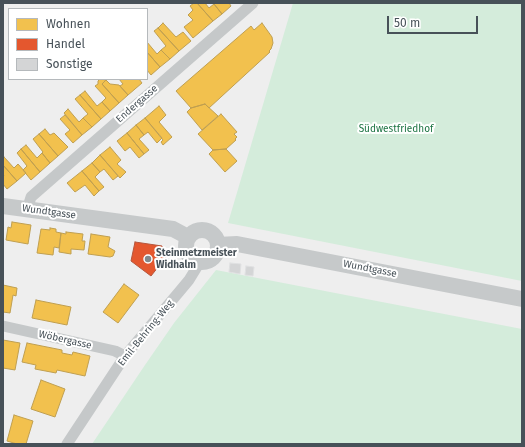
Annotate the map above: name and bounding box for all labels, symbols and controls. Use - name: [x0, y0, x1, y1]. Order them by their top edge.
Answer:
- legend: [8, 8, 148, 80]
- scale bar: [389, 8, 480, 34]
- text: 50 m: [394, 16, 420, 30]
- text: Wohnen: [46, 17, 90, 31]
- text: Handel: [46, 37, 85, 51]
- text: Sonstige: [46, 57, 93, 71]
- street label: Endergasse: [114, 83, 160, 125]
- park label: Südwestfriedhof: [359, 123, 433, 135]
- street label: Wundtgasse: [21, 202, 77, 222]
- place label: Steinmetzmeister Widhalm: [156, 247, 237, 270]
- marker: Steinmetzmeister Widhalm: [143, 254, 153, 264]
- street label: Wundtgasse: [342, 258, 398, 280]
- street label: Emil-Behring-Weg: [116, 298, 176, 368]
- street label: Wöbergasse: [37, 328, 93, 352]

